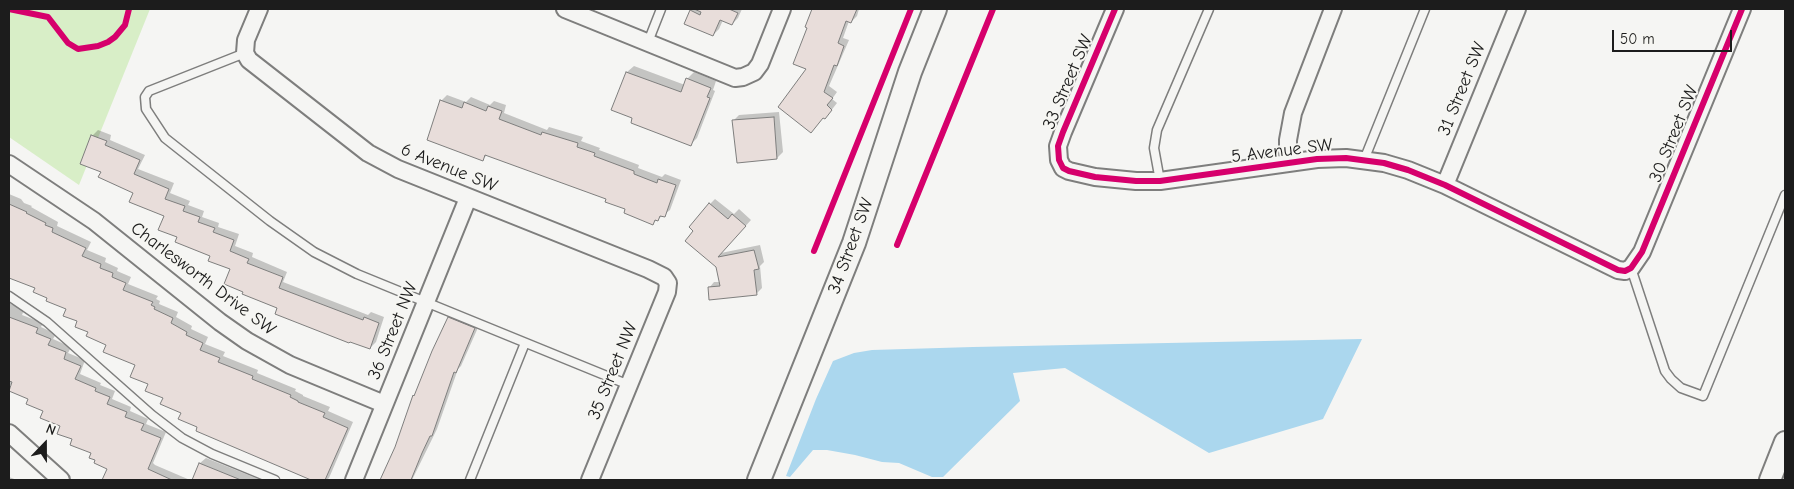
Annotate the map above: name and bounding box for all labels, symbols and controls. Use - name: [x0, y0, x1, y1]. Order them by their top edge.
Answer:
- scale bar: [1614, 20, 1734, 52]
- text: 50 m: [1620, 30, 1655, 48]
- street label: 33 Street SW: [1038, 31, 1098, 133]
- street label: 31 Street SW: [1433, 39, 1491, 139]
- street label: 30 Street SW: [1645, 82, 1703, 186]
- street label: 5 Avenue SW: [1230, 134, 1334, 168]
- street label: 6 Avenue SW: [398, 139, 500, 197]
- street label: 34 Street SW: [824, 195, 878, 297]
- street label: Charlesworth Drive SW: [126, 217, 280, 341]
- street label: 36 Street NW: [364, 279, 422, 383]
- street label: 35 Street NW: [584, 319, 642, 423]
- north arrow: [20, 419, 70, 469]
- text: N: [43, 420, 58, 439]

